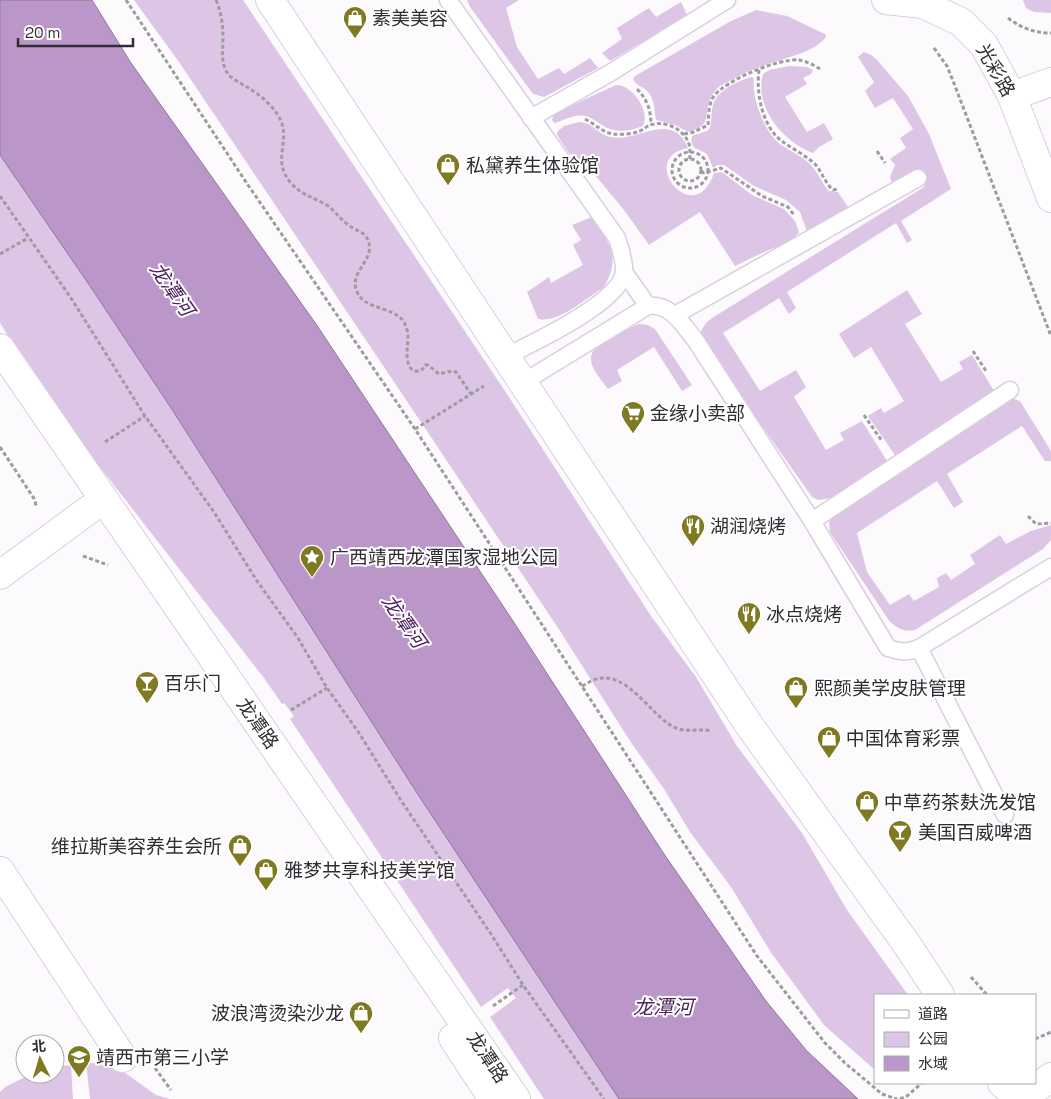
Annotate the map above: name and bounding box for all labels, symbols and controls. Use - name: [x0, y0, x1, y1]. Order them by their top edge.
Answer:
- shop icon: 素美美容: [342, 5, 368, 39]
- place label: 素美美容: [372, 6, 448, 31]
- scale bar: [18, 15, 132, 47]
- text: 20 m: [25, 23, 60, 42]
- street label: 光彩路: [970, 39, 1021, 101]
- shop icon: 私黛养生体验馆: [435, 152, 461, 186]
- place label: 私黛养生体验馆: [466, 153, 599, 178]
- water label: 龙潭河: [144, 257, 202, 324]
- supermarket icon: 金缘小卖部: [620, 400, 646, 434]
- place label: 金缘小卖部: [650, 401, 745, 426]
- restaurant icon: 湖润烧烤: [680, 513, 706, 547]
- place label: 湖润烧烤: [710, 514, 786, 539]
- place icon: 广西靖西龙潭国家湿地公园: [299, 544, 325, 578]
- place label: 广西靖西龙潭国家湿地公园: [330, 545, 558, 570]
- water label: 龙潭河: [376, 589, 434, 656]
- restaurant icon: 冰点烧烤: [736, 601, 762, 635]
- place label: 冰点烧烤: [766, 602, 842, 627]
- bar icon: 百乐门: [134, 670, 160, 704]
- place label: 百乐门: [164, 671, 221, 696]
- shop icon: 熙颜美学皮肤管理: [783, 675, 809, 709]
- place label: 熙颜美学皮肤管理: [814, 676, 966, 701]
- street label: 龙潭路: [231, 693, 284, 754]
- shop icon: 中国体育彩票: [816, 725, 842, 759]
- place label: 中国体育彩票: [846, 726, 960, 751]
- shop icon: 中草药茶麸洗发馆: [854, 789, 880, 823]
- place label: 中草药茶麸洗发馆: [884, 790, 1036, 815]
- bar icon: 美国百威啤酒: [887, 819, 913, 853]
- place label: 美国百威啤酒: [918, 820, 1032, 845]
- shop icon: 维拉斯美容养生会所: [227, 833, 253, 867]
- place label: 维拉斯美容养生会所: [51, 834, 222, 859]
- shop icon: 雅梦共享科技美学馆: [253, 857, 279, 891]
- place label: 雅梦共享科技美学馆: [284, 858, 455, 883]
- water label: 龙潭河: [633, 994, 697, 1020]
- legend: [874, 994, 1036, 1084]
- shop icon: 波浪湾烫染沙龙: [348, 1000, 374, 1034]
- place label: 波浪湾烫染沙龙: [211, 1001, 344, 1026]
- text: 道路: [918, 1004, 948, 1023]
- street label: 龙潭路: [461, 1027, 514, 1088]
- text: 公园: [918, 1029, 948, 1048]
- north arrow: [15, 1034, 65, 1084]
- text: 北: [31, 1036, 47, 1056]
- school or university icon: 靖西市第三小学: [66, 1044, 92, 1078]
- place label: 靖西市第三小学: [96, 1045, 229, 1070]
- text: 水域: [918, 1054, 948, 1073]

